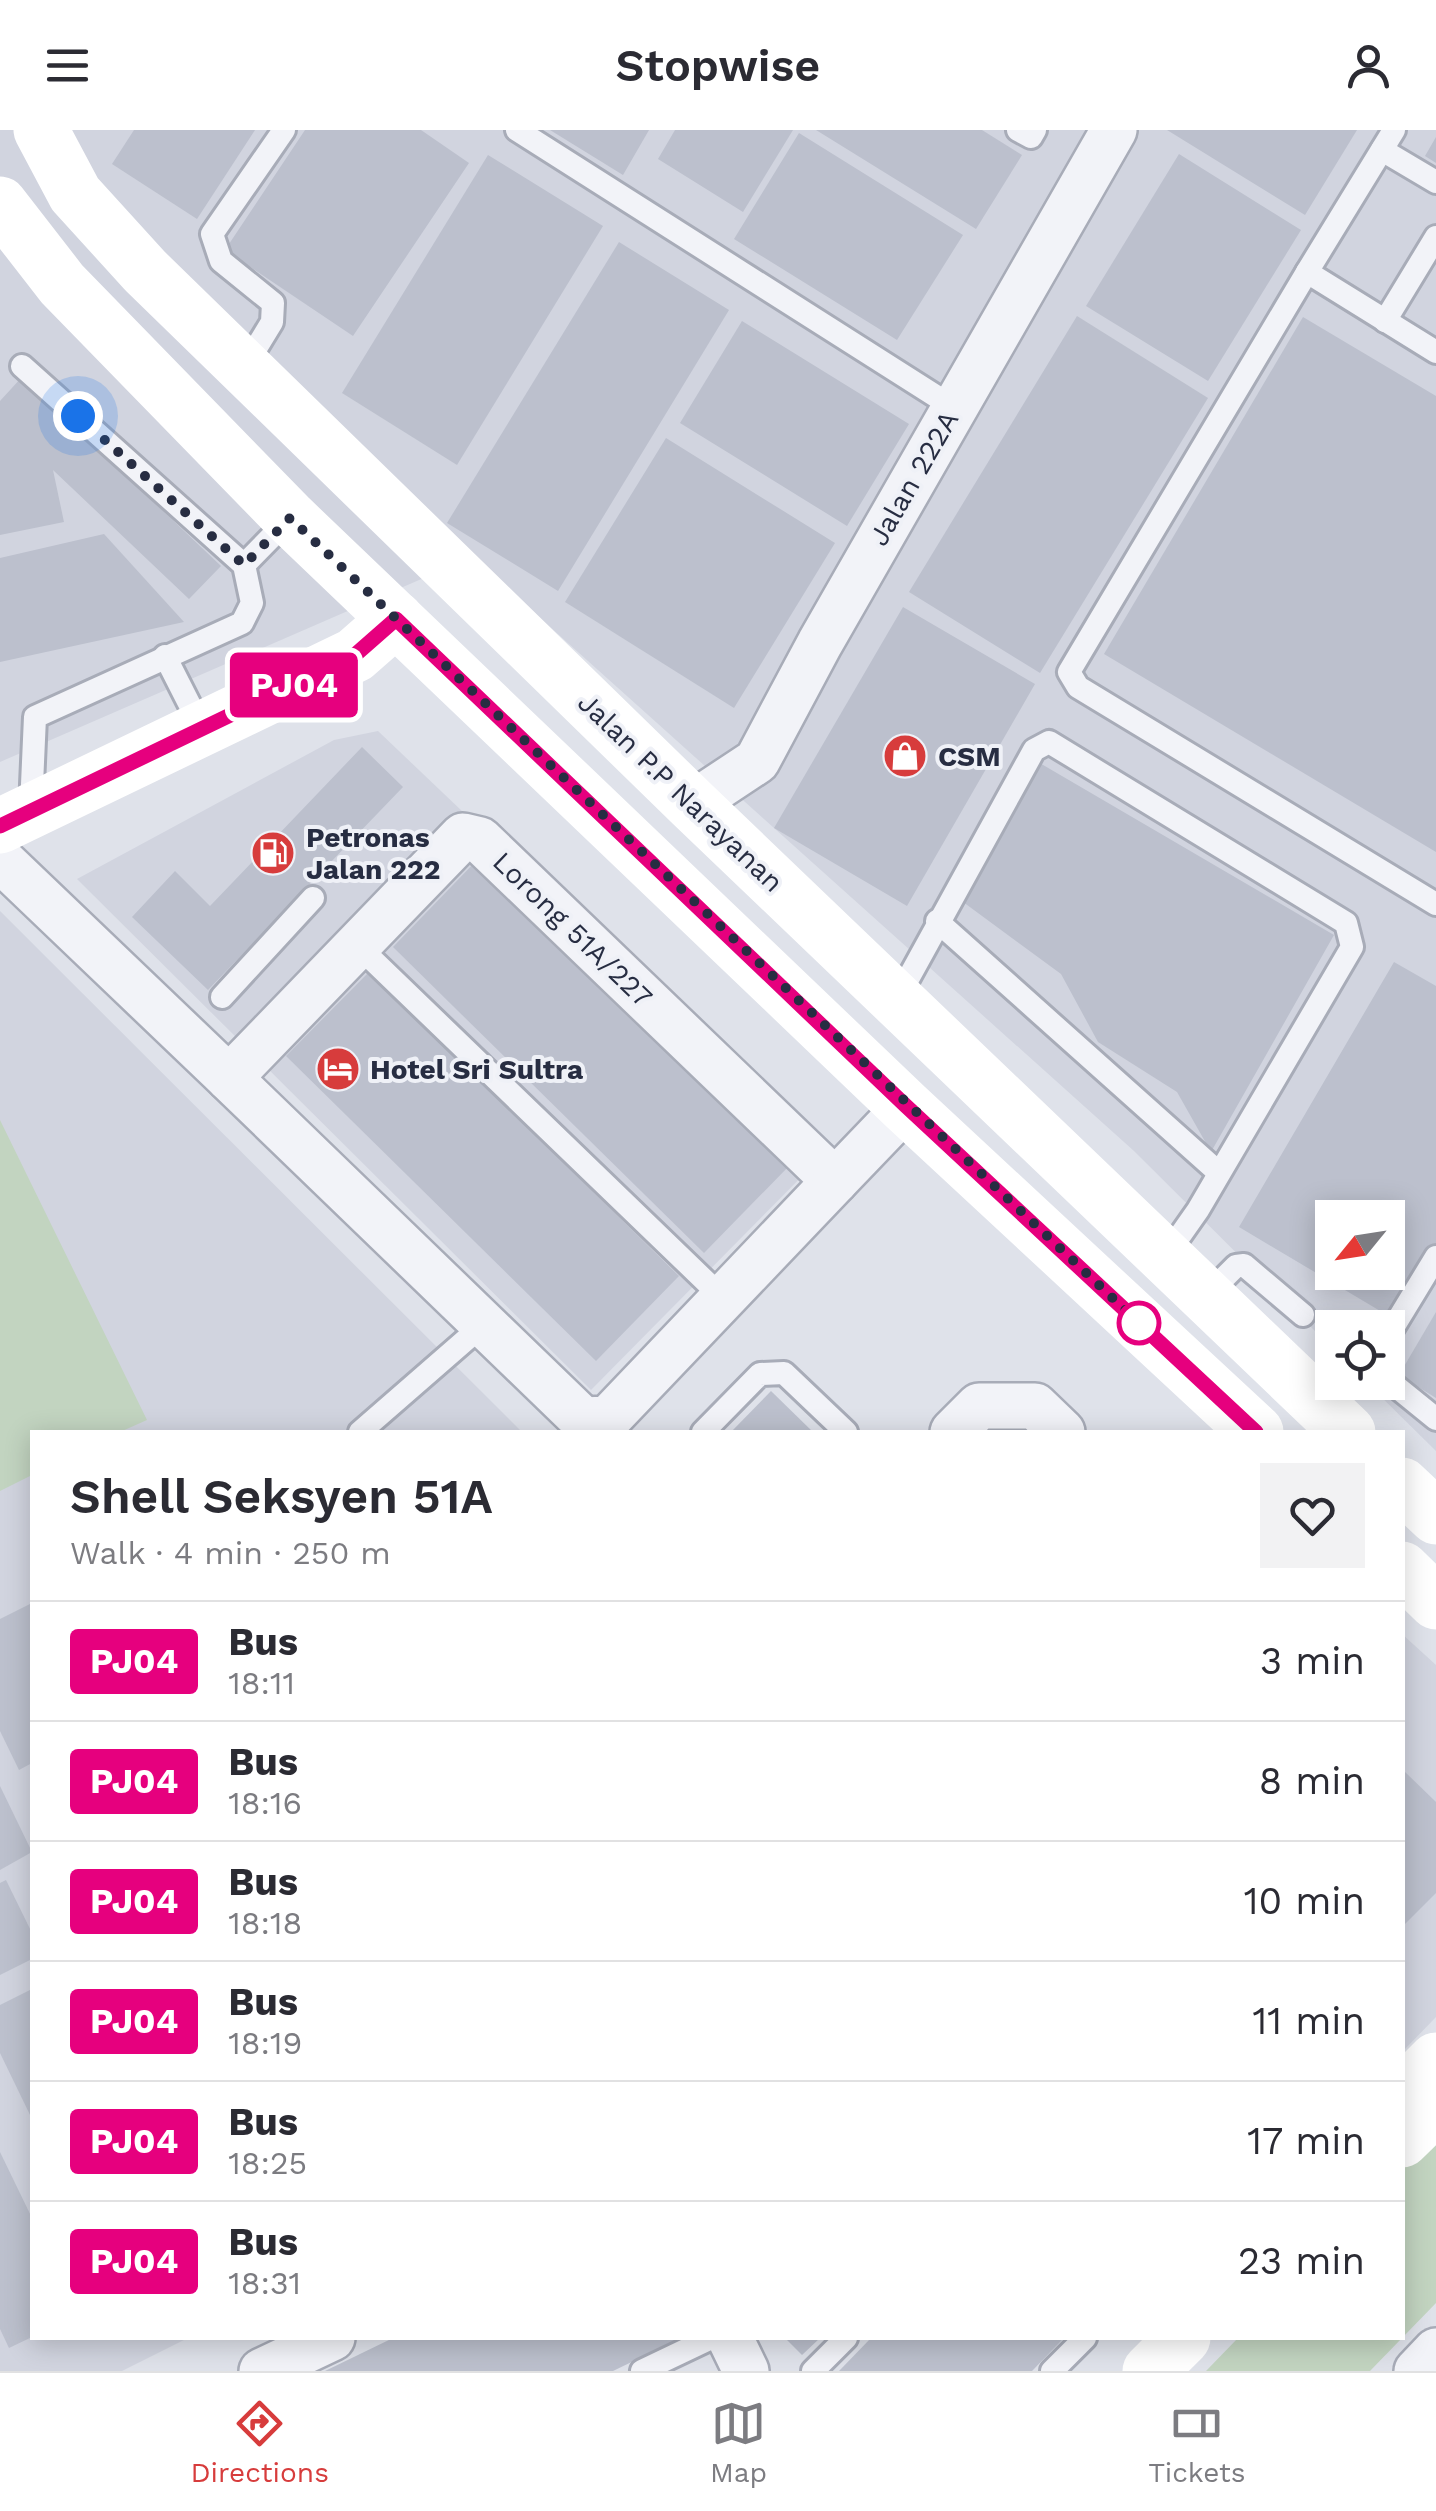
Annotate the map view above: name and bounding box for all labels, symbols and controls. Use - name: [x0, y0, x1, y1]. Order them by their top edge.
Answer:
- icon: menu: [40, 38, 95, 93]
- icon: person: [1341, 38, 1396, 93]
- text: Stopwise: [616, 39, 820, 92]
- your location: [53, 391, 103, 441]
- street label: Jalan 222A: [862, 405, 965, 551]
- line badge: PJ04: [224, 652, 364, 718]
- text: PJ04: [250, 664, 338, 706]
- street label: Jalan P.P Narayanan: [571, 686, 790, 899]
- shop icon: CSM: [882, 733, 928, 779]
- place label: CSM: [938, 740, 1001, 773]
- place label: Petronas Jalan 222: [306, 821, 440, 886]
- fuel station icon: Petronas Jalan 222: [250, 830, 296, 876]
- street label: Lorong 51A/227: [486, 845, 659, 1014]
- hotel icon: Hotel Sri Sultra: [315, 1046, 361, 1092]
- place label: Hotel Sri Sultra: [370, 1053, 584, 1086]
- north arrow: [1315, 1200, 1405, 1290]
- map controls: [1315, 1200, 1405, 1400]
- unlabelled marker: [1118, 1302, 1160, 1344]
- button: locate: [1315, 1310, 1405, 1400]
- button: heart: [1260, 1463, 1365, 1568]
- text: Shell Seksyen 51A: [70, 1468, 493, 1525]
- text: Walk · 4 min · 250 m: [70, 1534, 391, 1572]
- text: Bus: [228, 1620, 298, 1664]
- text: 3 min: [1260, 1639, 1365, 1683]
- text: PJ04: [90, 1640, 178, 1682]
- text: 18:11: [228, 1664, 295, 1702]
- text: Bus: [228, 1740, 298, 1784]
- text: 8 min: [1259, 1759, 1365, 1803]
- text: PJ04: [90, 1760, 178, 1802]
- text: 18:16: [228, 1784, 302, 1822]
- text: Bus: [228, 1860, 298, 1904]
- text: 10 min: [1244, 1879, 1365, 1923]
- text: PJ04: [90, 1880, 178, 1922]
- text: 18:18: [228, 1904, 302, 1942]
- text: Bus: [228, 1980, 298, 2024]
- text: 11 min: [1253, 1999, 1365, 2043]
- text: PJ04: [90, 2000, 178, 2042]
- text: 18:19: [228, 2024, 302, 2062]
- text: Bus: [228, 2100, 298, 2144]
- text: 17 min: [1247, 2119, 1365, 2163]
- text: PJ04: [90, 2120, 178, 2162]
- text: 18:25: [228, 2144, 307, 2182]
- text: Bus: [228, 2220, 298, 2264]
- text: 23 min: [1238, 2239, 1365, 2283]
- text: PJ04: [90, 2240, 178, 2282]
- text: 18:31: [228, 2264, 301, 2302]
- tab: Directions: [191, 2396, 329, 2489]
- tab: Map: [710, 2396, 767, 2489]
- tab: Tickets: [1148, 2396, 1245, 2489]

